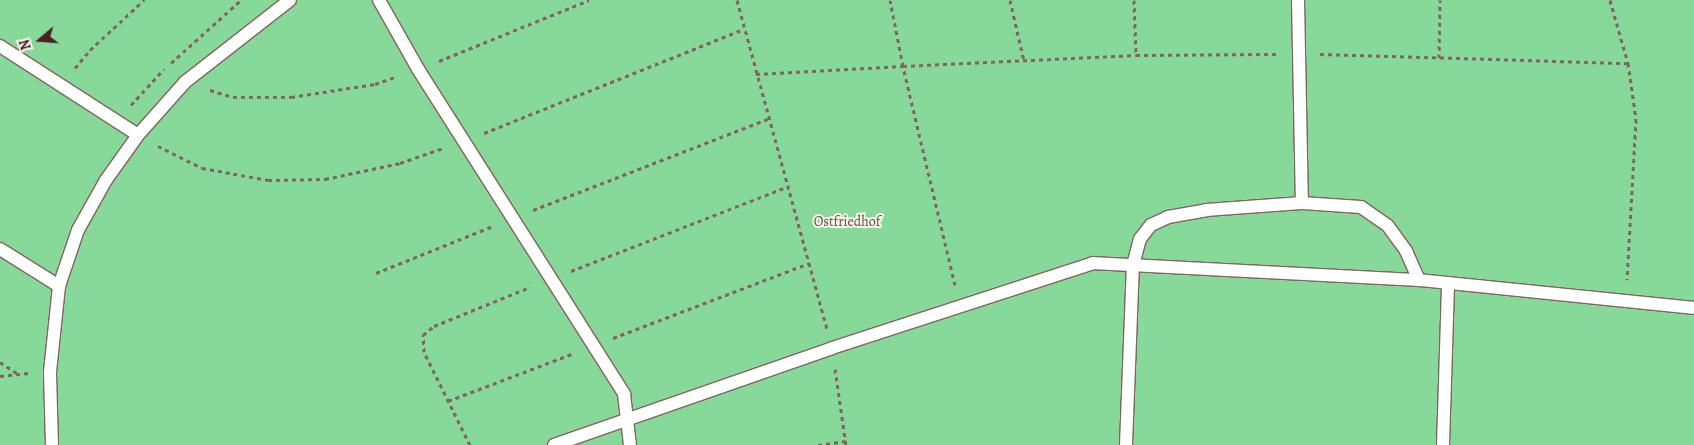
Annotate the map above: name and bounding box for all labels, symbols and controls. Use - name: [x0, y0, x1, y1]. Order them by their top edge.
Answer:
- north arrow: [15, 15, 65, 65]
- text: N: [15, 37, 36, 53]
- park label: Ostfriedhof: [814, 214, 880, 230]

